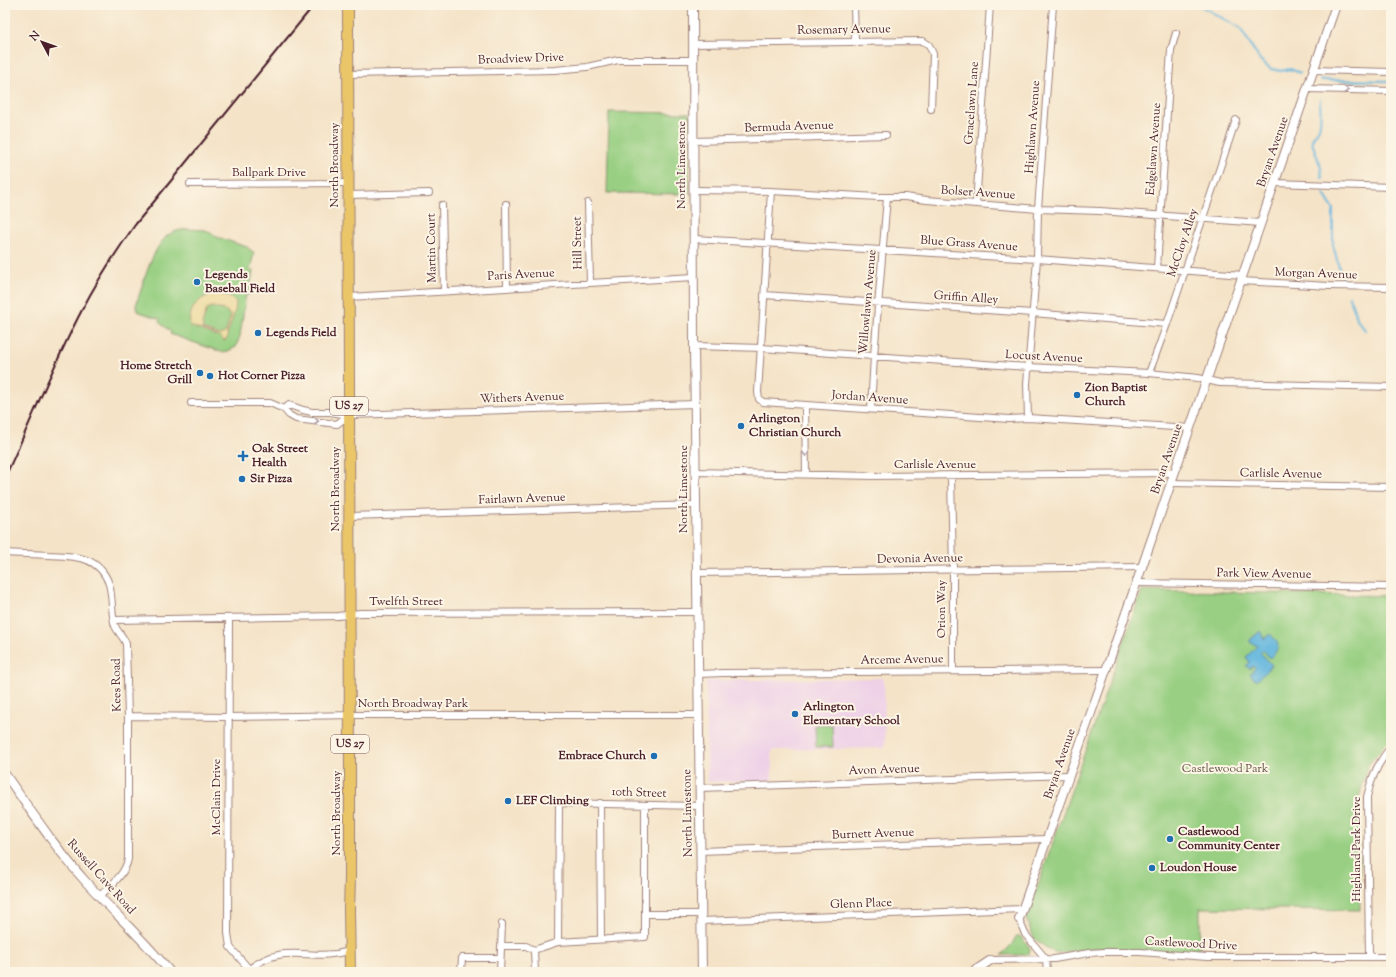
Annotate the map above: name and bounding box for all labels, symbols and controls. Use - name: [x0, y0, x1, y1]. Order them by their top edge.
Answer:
- street label: Rosemary Avenue: [797, 20, 891, 40]
- north arrow: [22, 22, 62, 62]
- text: N: [26, 27, 44, 45]
- street label: Broadview Drive: [478, 48, 565, 69]
- street label: Gracelawn Lane: [960, 60, 984, 145]
- street label: Highlawn Avenue: [1021, 79, 1045, 174]
- one-way arrow: [1343, 86, 1349, 95]
- street label: Edgelawn Avenue: [1142, 102, 1166, 196]
- street label: Bryan Avenue: [1253, 114, 1294, 190]
- street label: Bermuda Avenue: [744, 116, 834, 138]
- street label: North Limestone: [673, 121, 691, 209]
- street label: North Broadway: [326, 122, 344, 208]
- street label: Ballpark Drive: [232, 164, 306, 182]
- street label: Bolser Avenue: [940, 181, 1016, 205]
- street label: McCloy Alley: [1163, 206, 1203, 280]
- street label: Martin Court: [422, 213, 442, 283]
- street label: Hill Street: [569, 216, 587, 270]
- street label: Blue Grass Avenue: [920, 232, 1019, 256]
- street label: Willowlawn Avenue: [854, 248, 882, 355]
- street label: Paris Avenue: [487, 264, 555, 286]
- street label: Morgan Avenue: [1274, 264, 1358, 284]
- place label: Legends Baseball Field: [204, 266, 275, 298]
- marker: Legends Baseball Field: [192, 277, 202, 287]
- street label: Griffin Alley: [933, 287, 999, 309]
- place label: Legends Field: [265, 324, 337, 342]
- marker: Legends Field: [253, 328, 263, 338]
- street label: Locust Avenue: [1005, 346, 1084, 368]
- place label: Home Stretch Grill: [119, 357, 193, 389]
- place label: Hot Corner Pizza: [217, 367, 306, 385]
- marker: Home Stretch Grill: [195, 368, 205, 378]
- marker: Hot Corner Pizza: [205, 371, 215, 381]
- place label: Zion Baptist Church: [1084, 379, 1148, 411]
- street label: Jordan Avenue: [830, 386, 909, 410]
- street label: Withers Avenue: [479, 388, 565, 408]
- marker: Zion Baptist Church: [1072, 390, 1082, 400]
- road number: US 27: [330, 397, 368, 415]
- place label: Arlington Christian Church: [748, 410, 842, 442]
- one-way arrow: [313, 417, 319, 426]
- marker: Arlington Christian Church: [736, 421, 746, 431]
- street label: Bryan Avenue: [1147, 421, 1188, 497]
- place label: Oak Street Health: [251, 440, 309, 472]
- street label: North Limestone: [675, 445, 693, 533]
- street label: North Broadway: [327, 446, 345, 532]
- marker: Oak Street Health: [237, 450, 249, 462]
- one-way arrow: [802, 451, 810, 457]
- street label: Carlisle Avenue: [894, 456, 977, 474]
- street label: Carlisle Avenue: [1240, 464, 1323, 484]
- place label: Sir Pizza: [250, 470, 293, 488]
- marker: Sir Pizza: [237, 474, 247, 484]
- street label: Fairlawn Avenue: [478, 488, 566, 510]
- street label: Devonia Avenue: [877, 549, 964, 569]
- street label: Park View Avenue: [1216, 564, 1312, 584]
- street label: Orion Way: [933, 580, 951, 638]
- street label: Twelfth Street: [369, 593, 443, 611]
- street label: Arceme Avenue: [860, 650, 944, 670]
- street label: Kees Road: [108, 658, 126, 712]
- street label: North Broadway Park: [358, 695, 469, 713]
- place label: Arlington Elementary School: [802, 698, 900, 730]
- marker: Arlington Elementary School: [790, 709, 800, 719]
- street label: Bryan Avenue: [1040, 726, 1081, 802]
- road number: US 27: [331, 735, 369, 753]
- place label: Embrace Church: [558, 747, 647, 765]
- marker: Embrace Church: [649, 751, 659, 761]
- street label: McClain Drive: [208, 758, 226, 835]
- street label: Avon Avenue: [848, 760, 920, 780]
- park label: Castlewood Park: [1182, 760, 1269, 778]
- street label: North Limestone: [678, 768, 698, 857]
- street label: North Broadway: [328, 770, 346, 856]
- street label: 10th Street: [611, 783, 667, 803]
- place label: LEF Climbing: [515, 792, 589, 810]
- marker: LEF Climbing: [503, 796, 513, 806]
- street label: Highland Park Drive: [1348, 796, 1366, 902]
- place label: Castlewood Community Center: [1178, 823, 1280, 855]
- street label: Burnett Avenue: [832, 824, 915, 844]
- marker: Castlewood Community Center: [1165, 834, 1175, 844]
- street label: Russell Cave Road: [62, 836, 140, 919]
- place label: Loudon House: [1159, 859, 1237, 877]
- marker: Loudon House: [1147, 863, 1157, 873]
- street label: Glenn Place: [830, 894, 893, 914]
- street label: Castlewood Drive: [1144, 933, 1238, 955]

